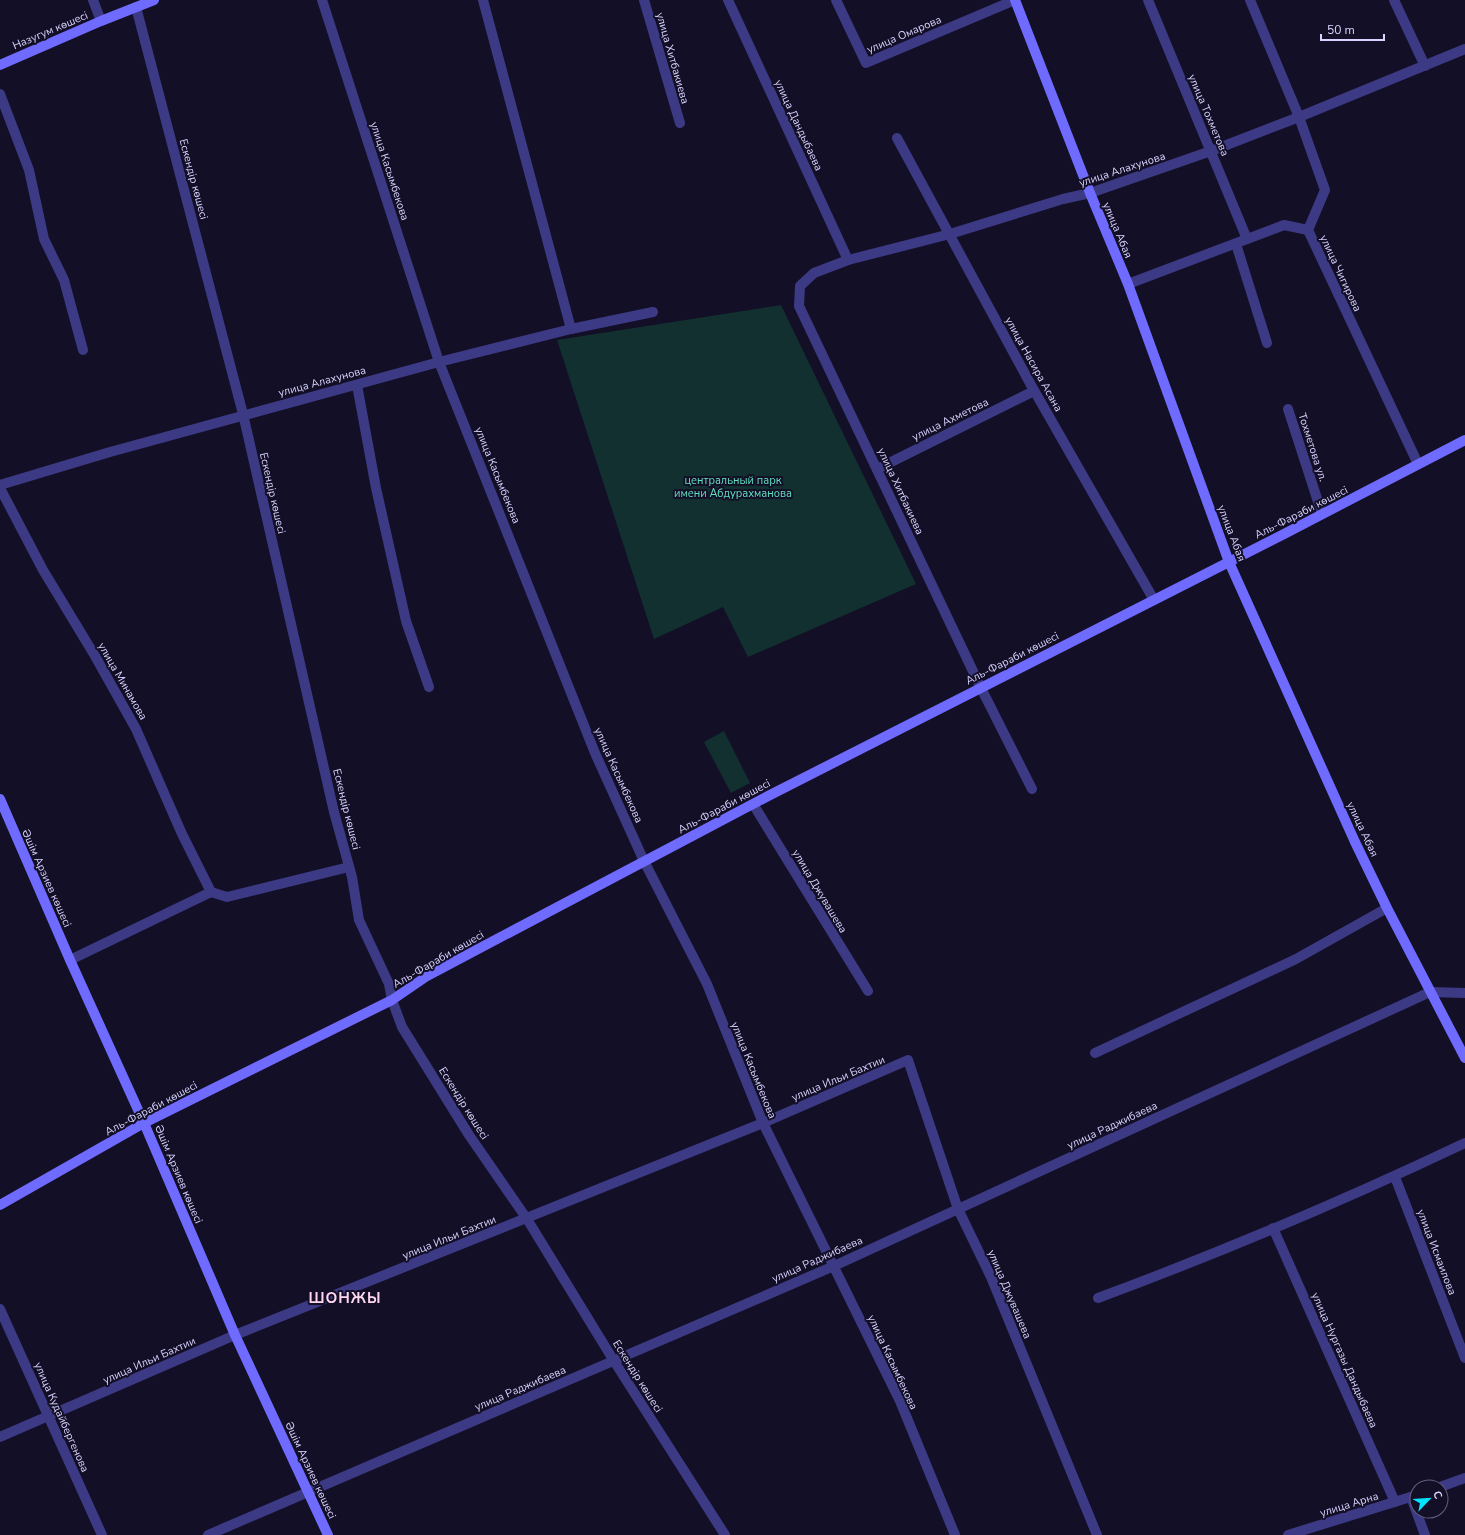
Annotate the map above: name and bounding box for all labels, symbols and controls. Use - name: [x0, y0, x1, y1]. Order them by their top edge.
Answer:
- street label: Назугум көшесі: [10, 8, 90, 53]
- street label: улица Хитбакиева: [652, 11, 693, 106]
- street label: улица Омарова: [865, 12, 944, 57]
- scale bar: [1321, 16, 1384, 42]
- text: 50 m: [1327, 22, 1355, 38]
- street label: улица Тохметова: [1185, 72, 1233, 158]
- street label: улица Дандыбаева: [771, 77, 826, 173]
- street label: улица Касымбекова: [366, 120, 413, 223]
- street label: Ескендір көшесі: [176, 137, 212, 221]
- street label: улица Алахунова: [1077, 148, 1167, 191]
- street label: улица Абая: [1099, 200, 1136, 261]
- street label: улица Чигирова: [1316, 232, 1365, 314]
- street label: улица Насира Асана: [1001, 314, 1066, 414]
- street label: улица Алахунова: [277, 363, 368, 400]
- street label: улица Ахметова: [909, 394, 991, 444]
- street label: Тохметова ул.: [1294, 411, 1331, 483]
- street label: улица Касымбекова: [471, 425, 524, 526]
- street label: улица Хитбакиева: [874, 445, 927, 537]
- street label: Ескендір көшесі: [256, 451, 289, 535]
- park label: центральный парк имени Абдурахманова: [674, 473, 792, 501]
- street label: Аль-Фараби көшесі: [1252, 482, 1350, 542]
- street label: улица Абая: [1214, 503, 1249, 564]
- street label: Аль-Фараби көшесі: [963, 628, 1061, 688]
- street label: улица Минамова: [94, 640, 151, 723]
- street label: улица Касымбекова: [591, 725, 646, 825]
- street label: Ескендір көшесі: [329, 767, 364, 851]
- street label: Аль-Фараби көшесі: [675, 776, 773, 837]
- street label: улица Абая: [1343, 799, 1382, 859]
- street label: Әшім Арзиев көшесі: [18, 827, 75, 930]
- street label: улица Джувашева: [789, 847, 851, 936]
- street label: Аль-Фараби көшесі: [390, 927, 486, 992]
- street label: улица Касымбекова: [727, 1020, 780, 1121]
- street label: улица Ильи Бахтии: [789, 1052, 887, 1105]
- street label: Ескендір көшесі: [435, 1064, 492, 1142]
- street label: Аль-Фараби көшесі: [102, 1078, 200, 1139]
- street label: улица Раджибаева: [1065, 1098, 1160, 1153]
- street label: Әшім Арзиев көшесі: [151, 1123, 206, 1226]
- street label: улица Исмаилова: [1413, 1207, 1460, 1297]
- street label: улица Ильи Бахтии: [400, 1212, 498, 1263]
- street label: улица Раджибаева: [769, 1233, 865, 1286]
- street label: улица Джувашева: [984, 1247, 1035, 1341]
- district label: ШОНЖЫ: [308, 1288, 382, 1308]
- street label: улица Нургазы Дандыбаева: [1308, 1290, 1381, 1430]
- street label: улица Касымбекова: [864, 1312, 921, 1412]
- street label: улица Ильи Бахтии: [101, 1333, 198, 1388]
- street label: Ескендір көшесі: [609, 1337, 666, 1415]
- street label: улица Кудайбергенова: [31, 1360, 93, 1475]
- street label: улица Раджибаева: [472, 1362, 568, 1414]
- street label: Әшім Арзиев көшесі: [281, 1419, 340, 1521]
- north arrow: [1409, 1479, 1449, 1519]
- street label: улица Арна: [1318, 1488, 1380, 1520]
- text: С: [1429, 1488, 1446, 1502]

